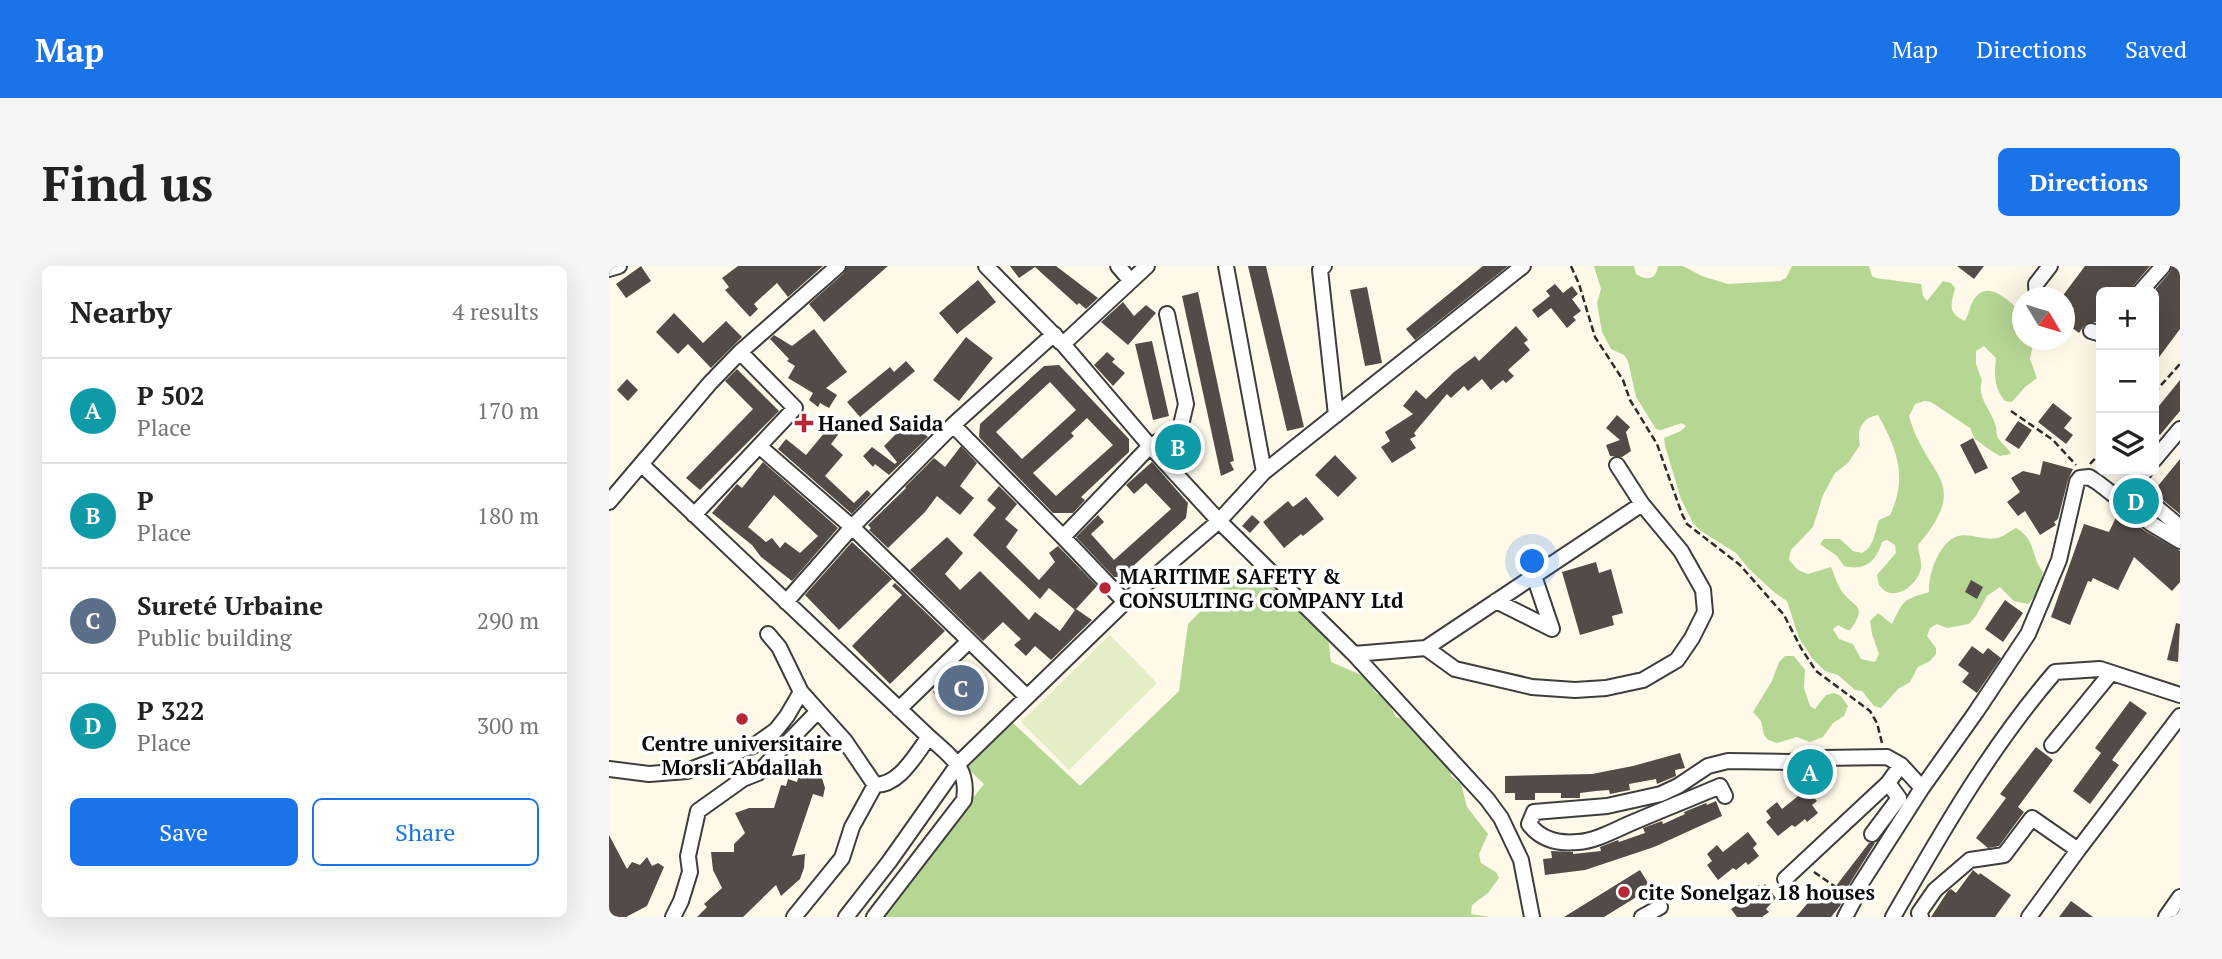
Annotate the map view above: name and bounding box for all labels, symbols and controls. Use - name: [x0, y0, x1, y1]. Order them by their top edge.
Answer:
- text: Map: [35, 28, 104, 71]
- text: Map: [1892, 33, 1938, 65]
- text: Directions: [1976, 33, 2087, 65]
- text: Saved: [2125, 33, 2187, 65]
- button: Directions: [1998, 148, 2180, 216]
- text: Find us: [42, 150, 213, 215]
- north arrow: [2012, 287, 2075, 350]
- map controls: [2096, 287, 2159, 476]
- button: +: [2096, 287, 2159, 350]
- text: Nearby: [70, 292, 172, 332]
- text: 4 results: [452, 296, 539, 327]
- button: −: [2096, 350, 2159, 413]
- text: P 502: [137, 378, 205, 412]
- text: A: [85, 395, 101, 426]
- text: 170 m: [477, 395, 539, 426]
- place label: Haned Saida: [818, 409, 944, 437]
- text: Place: [137, 412, 191, 443]
- button: layers: [2096, 413, 2159, 476]
- marker: Haned Saida: [796, 415, 812, 431]
- pin: B: [1155, 421, 1201, 473]
- pin: D: [2113, 475, 2159, 527]
- text: P: [137, 483, 154, 517]
- text: B: [86, 500, 100, 531]
- text: 180 m: [477, 500, 539, 531]
- text: Place: [137, 517, 191, 548]
- your location: [1515, 544, 1549, 578]
- place label: MARITIME SAFETY & CONSULTING COMPANY Ltd: [1119, 562, 1404, 614]
- marker: MARITIME SAFETY & CONSULTING COMPANY Ltd: [1097, 580, 1113, 596]
- text: Sureté Urbaine: [137, 588, 323, 622]
- text: C: [86, 605, 101, 636]
- text: 290 m: [477, 605, 539, 636]
- text: Public building: [137, 622, 292, 653]
- pin: C: [938, 662, 984, 714]
- text: P 322: [137, 693, 205, 727]
- text: D: [85, 710, 101, 741]
- text: 300 m: [477, 710, 539, 741]
- marker: Centre universitaire Morsli Abdallah: [734, 711, 750, 727]
- text: Place: [137, 727, 191, 758]
- place label: Centre universitaire Morsli Abdallah: [641, 729, 843, 781]
- pin: A: [1787, 746, 1833, 798]
- button: Save: [70, 798, 298, 866]
- button: Share: [312, 798, 539, 866]
- place label: cite Sonelgaz 18 houses: [1638, 878, 1875, 906]
- marker: cite Sonelgaz 18 houses: [1616, 884, 1632, 900]

